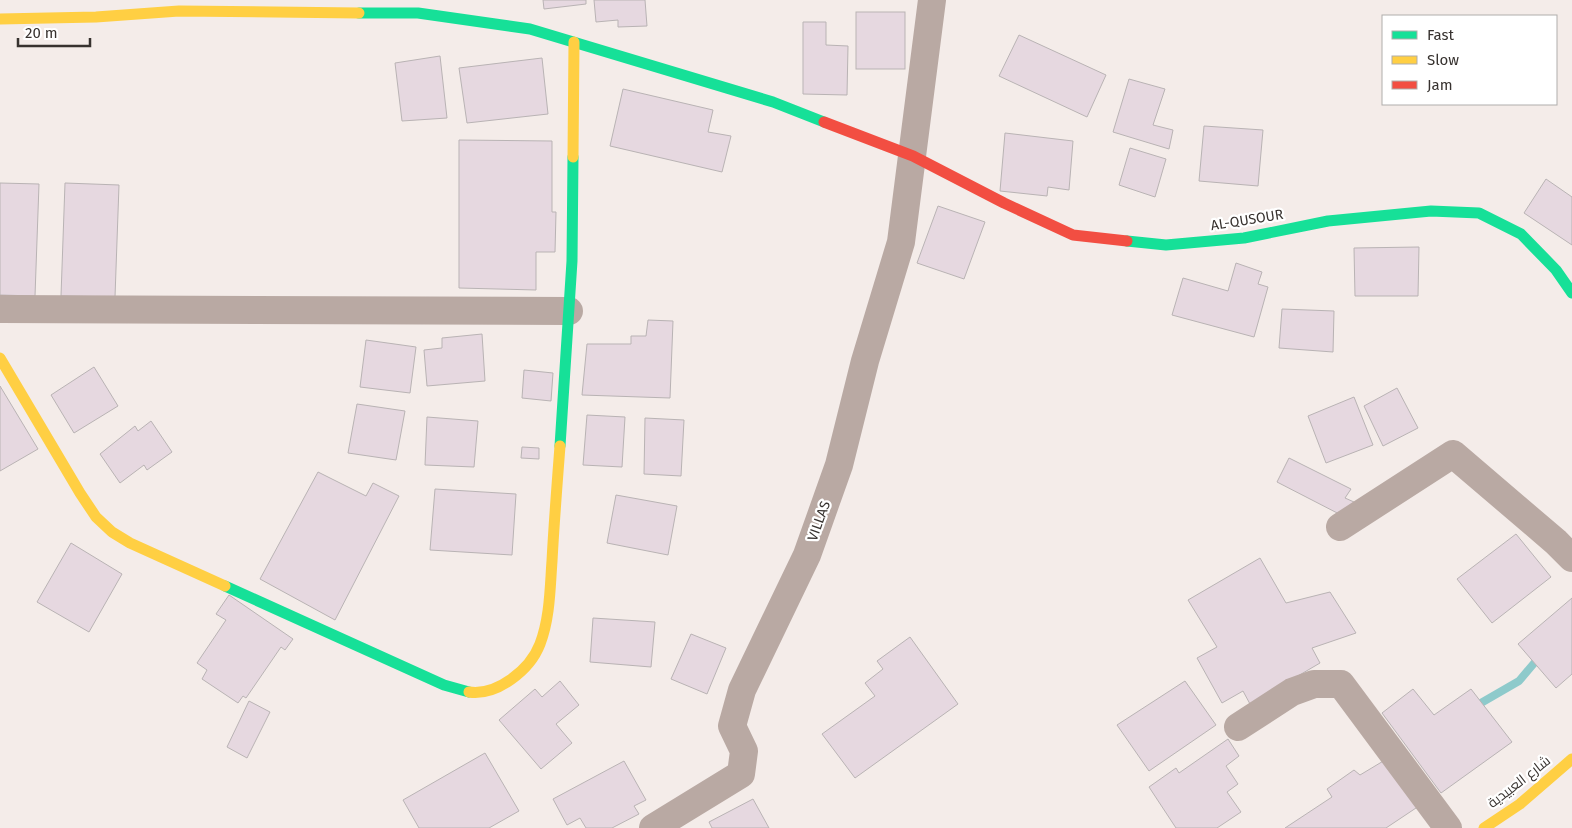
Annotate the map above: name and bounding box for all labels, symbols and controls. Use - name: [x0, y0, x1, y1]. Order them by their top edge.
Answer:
- scale bar: [18, 15, 90, 47]
- legend: [1382, 15, 1557, 105]
- text: 20 m: [25, 24, 58, 42]
- text: Fast: [1427, 26, 1454, 44]
- text: Slow: [1427, 51, 1459, 69]
- text: Jam: [1427, 76, 1453, 94]
- street label: AL-QUSOUR: [1210, 206, 1285, 234]
- street label: VILLAS: [804, 498, 834, 543]
- street label: شارع العبيدية: [1484, 752, 1554, 812]

